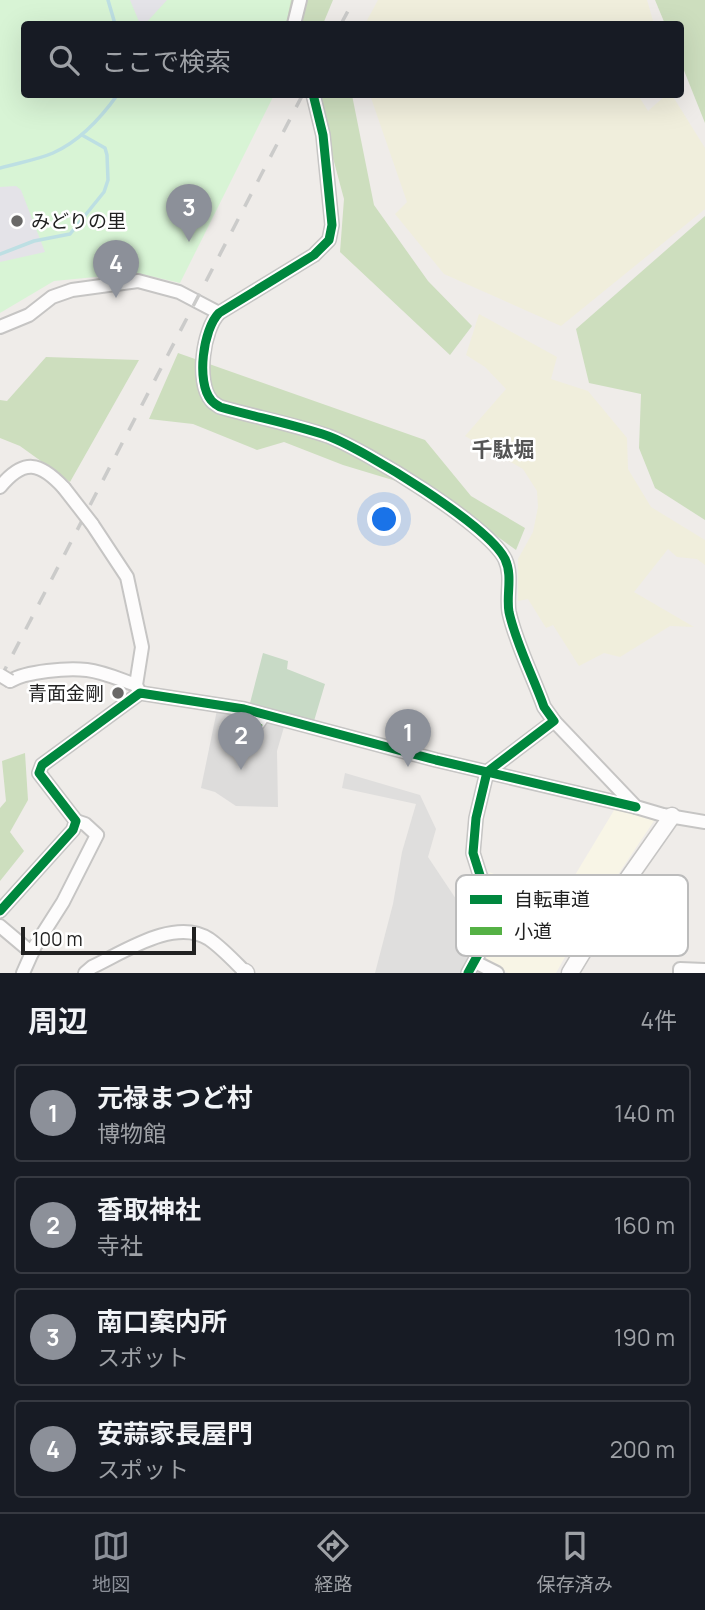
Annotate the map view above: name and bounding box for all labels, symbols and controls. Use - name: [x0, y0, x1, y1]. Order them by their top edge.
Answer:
- search box: [21, 21, 684, 98]
- icon: search: [45, 41, 83, 79]
- text: ここで検索: [101, 43, 231, 79]
- pin: 3: [166, 184, 212, 242]
- place label: みどりの里: [31, 208, 126, 234]
- marker: みどりの里: [9, 213, 25, 229]
- pin: 4: [93, 240, 139, 298]
- district label: 千駄堀: [472, 435, 535, 463]
- your location: [367, 502, 401, 536]
- place label: 青面金剛: [28, 680, 104, 706]
- marker: 青面金剛: [110, 685, 126, 701]
- pin: 1: [385, 709, 431, 767]
- pin: 2: [218, 712, 264, 770]
- legend: [456, 875, 688, 956]
- text: 自転車道: [514, 886, 590, 912]
- text: 小道: [514, 918, 552, 944]
- scale bar: [21, 924, 196, 956]
- text: 100 m: [32, 926, 83, 952]
- text: 周辺: [28, 1000, 88, 1041]
- text: 4件: [640, 1004, 677, 1036]
- text: 元禄まつど村: [97, 1079, 253, 1115]
- text: 1: [48, 1097, 58, 1129]
- text: 140 m: [614, 1097, 675, 1129]
- text: 博物館: [97, 1117, 166, 1149]
- text: 香取神社: [97, 1191, 201, 1227]
- text: 2: [46, 1209, 60, 1241]
- text: 160 m: [614, 1209, 675, 1241]
- text: 寺社: [97, 1229, 143, 1261]
- text: 南口案内所: [97, 1303, 227, 1339]
- text: 3: [46, 1321, 60, 1353]
- text: 190 m: [614, 1321, 675, 1353]
- text: スポット: [97, 1341, 189, 1373]
- text: 安蒜家長屋門: [97, 1415, 253, 1451]
- text: 4: [46, 1433, 60, 1465]
- text: 200 m: [610, 1433, 675, 1465]
- text: スポット: [97, 1453, 189, 1485]
- tab: 地図: [92, 1527, 130, 1597]
- tab: 経路: [314, 1527, 353, 1597]
- tab: 保存済み: [537, 1527, 613, 1597]

